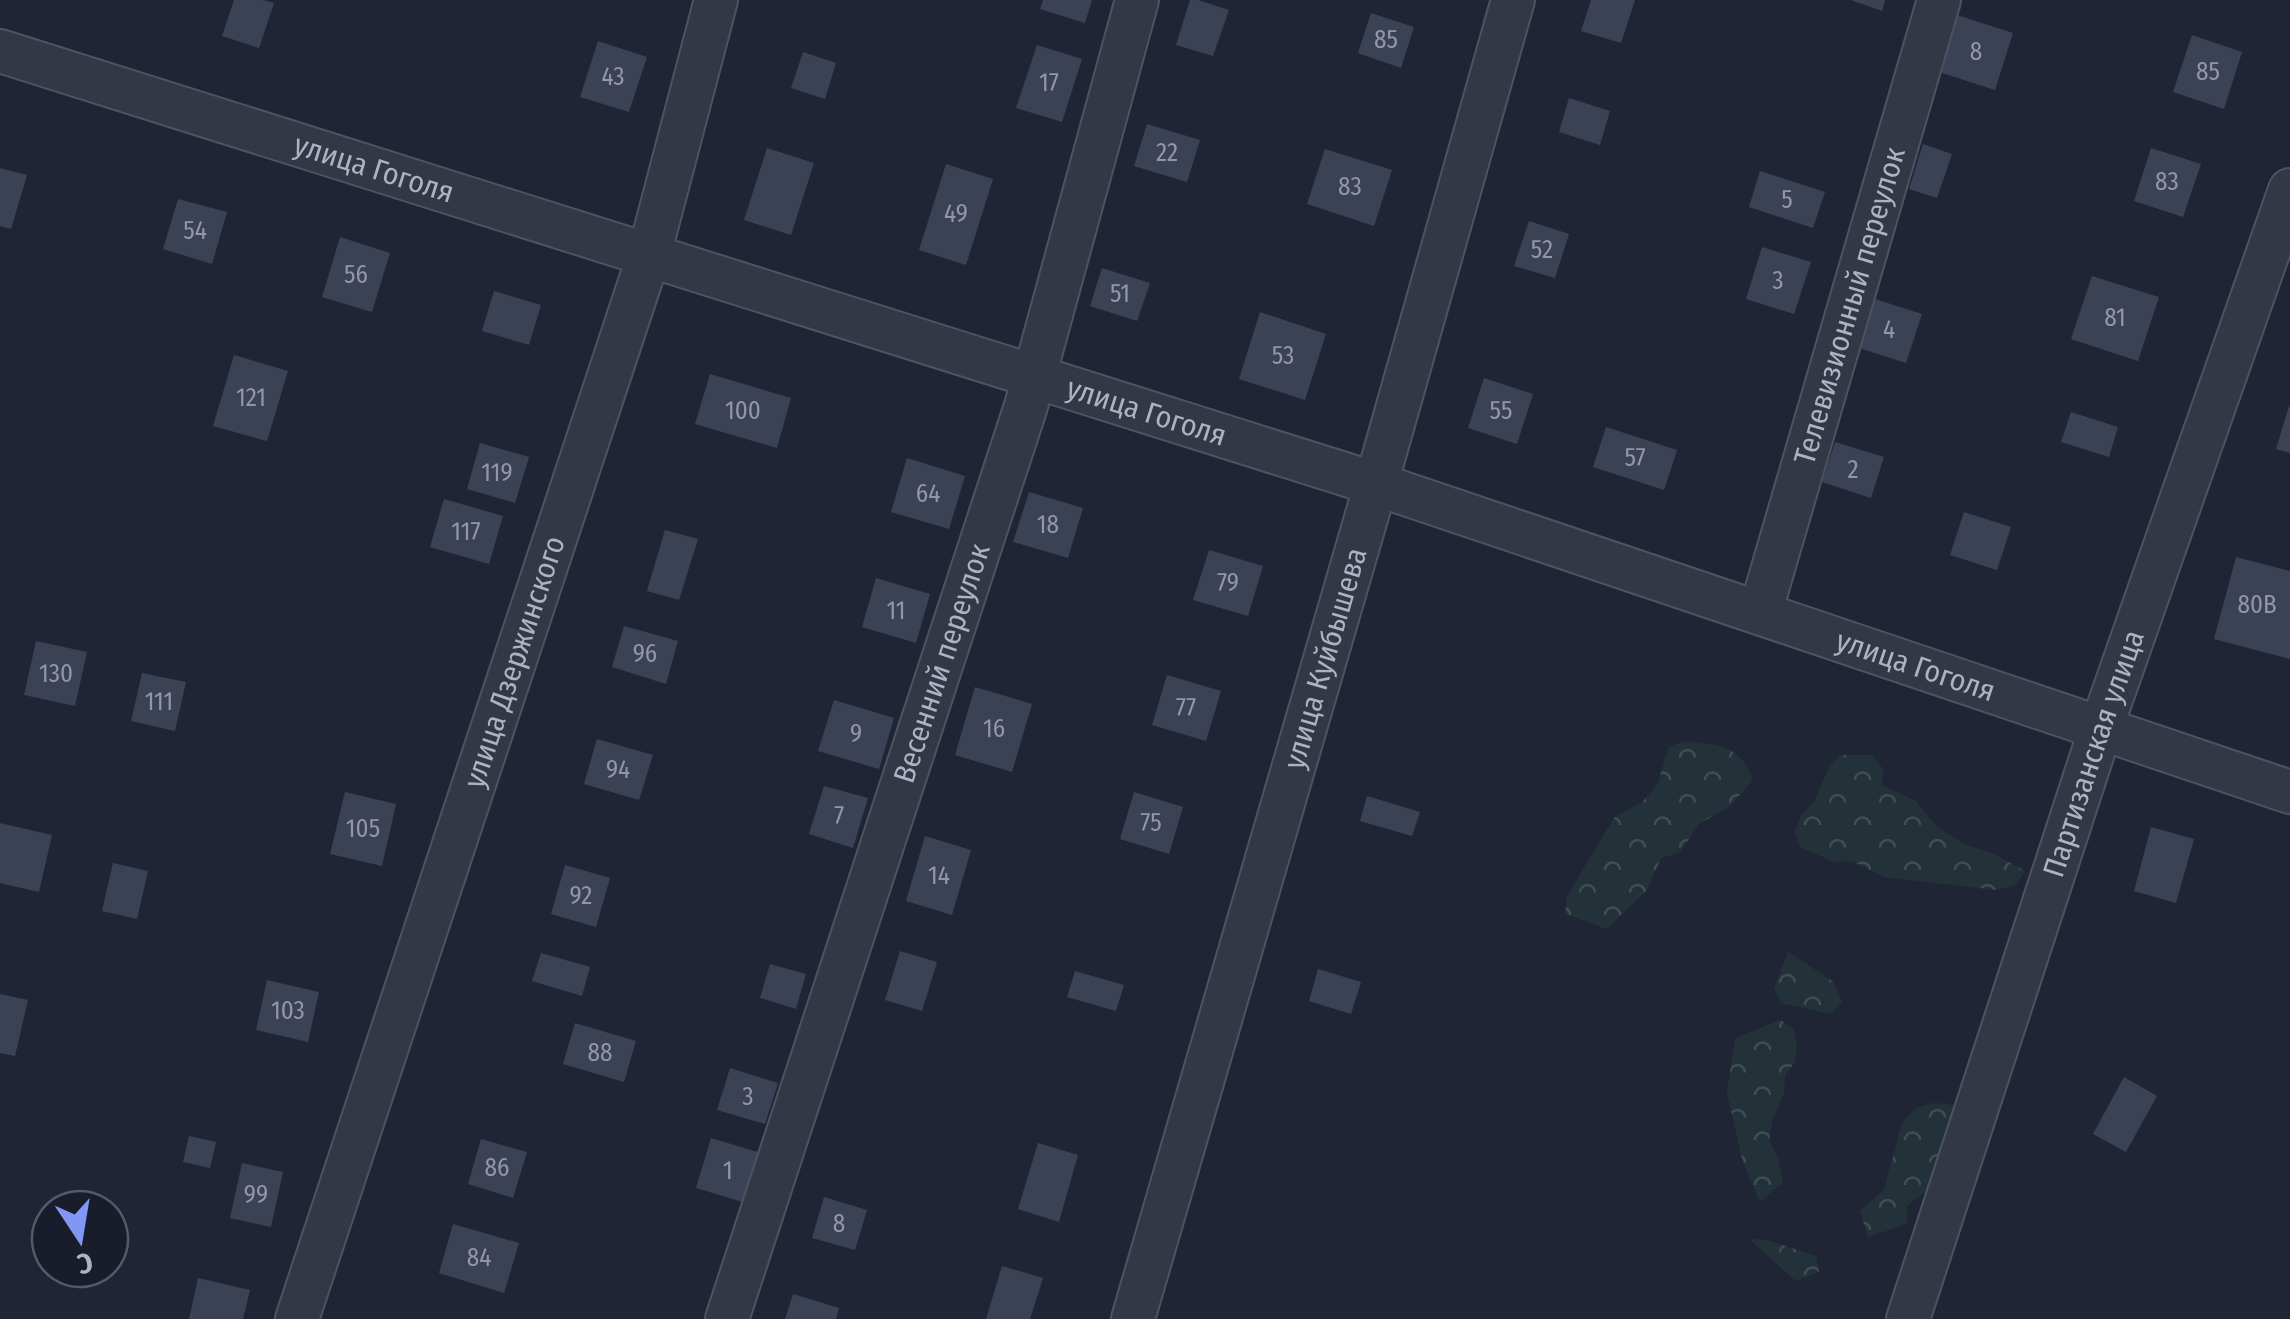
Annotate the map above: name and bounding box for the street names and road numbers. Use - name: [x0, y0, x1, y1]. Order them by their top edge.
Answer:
- street label: улица Гоголя: [290, 127, 458, 211]
- street label: Телевизионный переулок: [1786, 143, 1913, 468]
- street label: улица Гоголя: [1062, 370, 1231, 454]
- street label: улица Дзержинского: [456, 531, 573, 793]
- street label: Весенний переулок: [886, 539, 998, 787]
- street label: улица Куйбышева: [1276, 544, 1374, 773]
- street label: улица Гоголя: [1831, 622, 2000, 709]
- street label: Партизанская улица: [2035, 625, 2152, 882]

